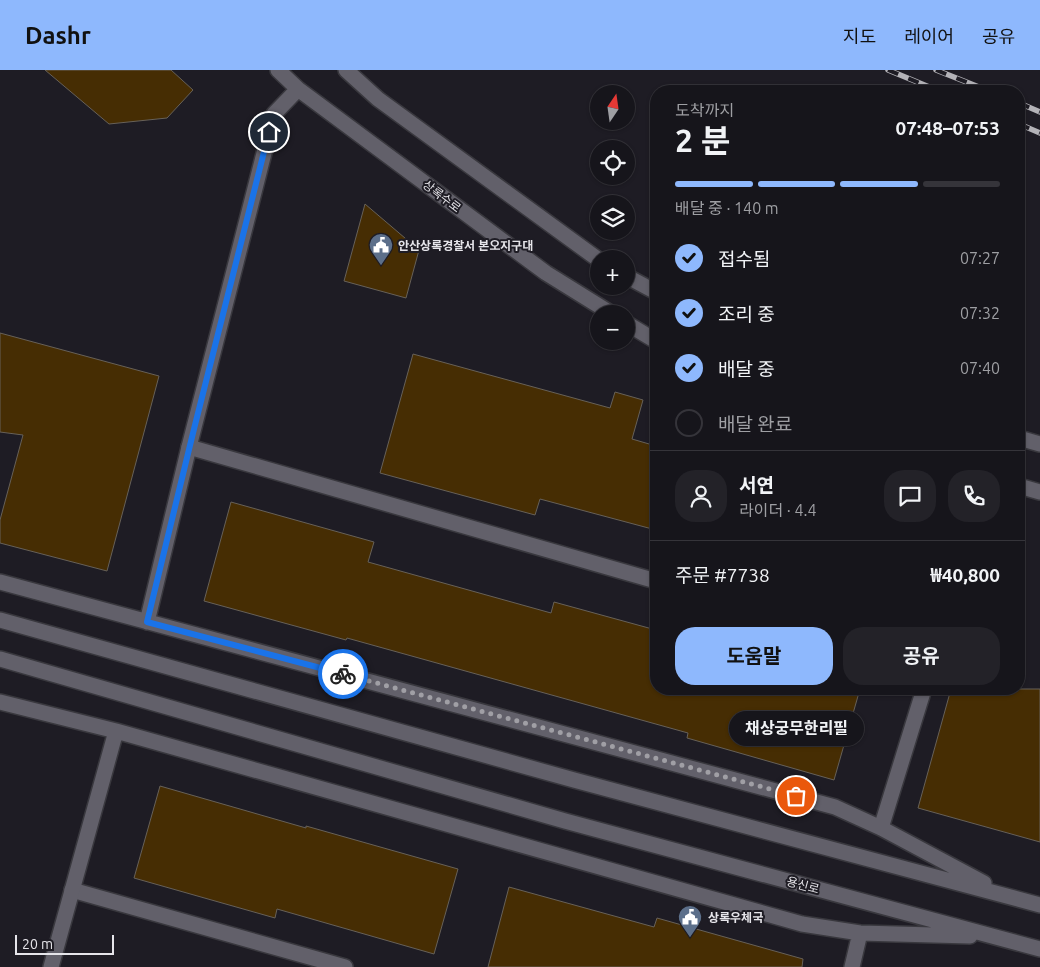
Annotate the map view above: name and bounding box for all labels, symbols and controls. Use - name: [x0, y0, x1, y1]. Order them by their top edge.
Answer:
- text: Dashr: [25, 22, 91, 49]
- text: 지도: [843, 26, 876, 46]
- text: 레이어: [904, 26, 954, 46]
- text: 공유: [982, 26, 1015, 46]
- north arrow: [590, 85, 635, 130]
- map controls: [590, 85, 635, 350]
- text: 도착까지: [675, 101, 734, 119]
- pin: [248, 111, 290, 153]
- text: 07:48–07:53: [895, 117, 1000, 139]
- icon: home: [255, 118, 283, 146]
- text: 2 분: [675, 122, 730, 158]
- button: locate: [590, 140, 635, 185]
- street label: 상록수로: [420, 178, 464, 214]
- button: layers: [590, 195, 635, 240]
- text: 배달 중 · 140 m: [675, 199, 779, 217]
- public building icon: 안산상록경찰서 본오지구대: [368, 232, 394, 266]
- place label: 안산상록경찰서 본오지구대: [398, 239, 533, 252]
- icon: check: [675, 244, 703, 272]
- text: 접수됨: [718, 248, 770, 270]
- text: 07:27: [960, 249, 1000, 267]
- button: +: [590, 250, 635, 295]
- icon: check: [675, 299, 703, 327]
- text: 조리 중: [718, 303, 775, 325]
- text: 07:32: [960, 304, 1000, 322]
- button: −: [590, 305, 635, 350]
- icon: check: [675, 354, 703, 382]
- text: 배달 중: [718, 358, 775, 380]
- text: 07:40: [960, 359, 1000, 377]
- text: 배달 완료: [718, 413, 792, 435]
- button: person: [675, 470, 727, 522]
- button: chat: [884, 470, 936, 522]
- button: phone: [948, 470, 1000, 522]
- text: 서연: [739, 474, 774, 496]
- text: 라이더 · 4.4: [739, 501, 816, 519]
- text: 주문 #7738: [675, 564, 770, 586]
- text: ₩40,800: [931, 564, 1000, 586]
- button: 도움말: [675, 627, 833, 685]
- button: 공유: [843, 627, 1000, 685]
- courier: [318, 649, 368, 699]
- icon: bike: [329, 660, 357, 688]
- callout: 채상궁무한리필: [728, 711, 864, 746]
- text: 채상궁무한리필: [745, 719, 848, 737]
- pin: [775, 775, 817, 817]
- icon: bag: [782, 782, 810, 810]
- street label: 용신로: [785, 874, 821, 896]
- public building icon: 상록우체국: [677, 904, 703, 938]
- place label: 상록우체국: [708, 911, 763, 924]
- scale bar: [15, 932, 114, 955]
- text: 20 m: [22, 936, 53, 952]

